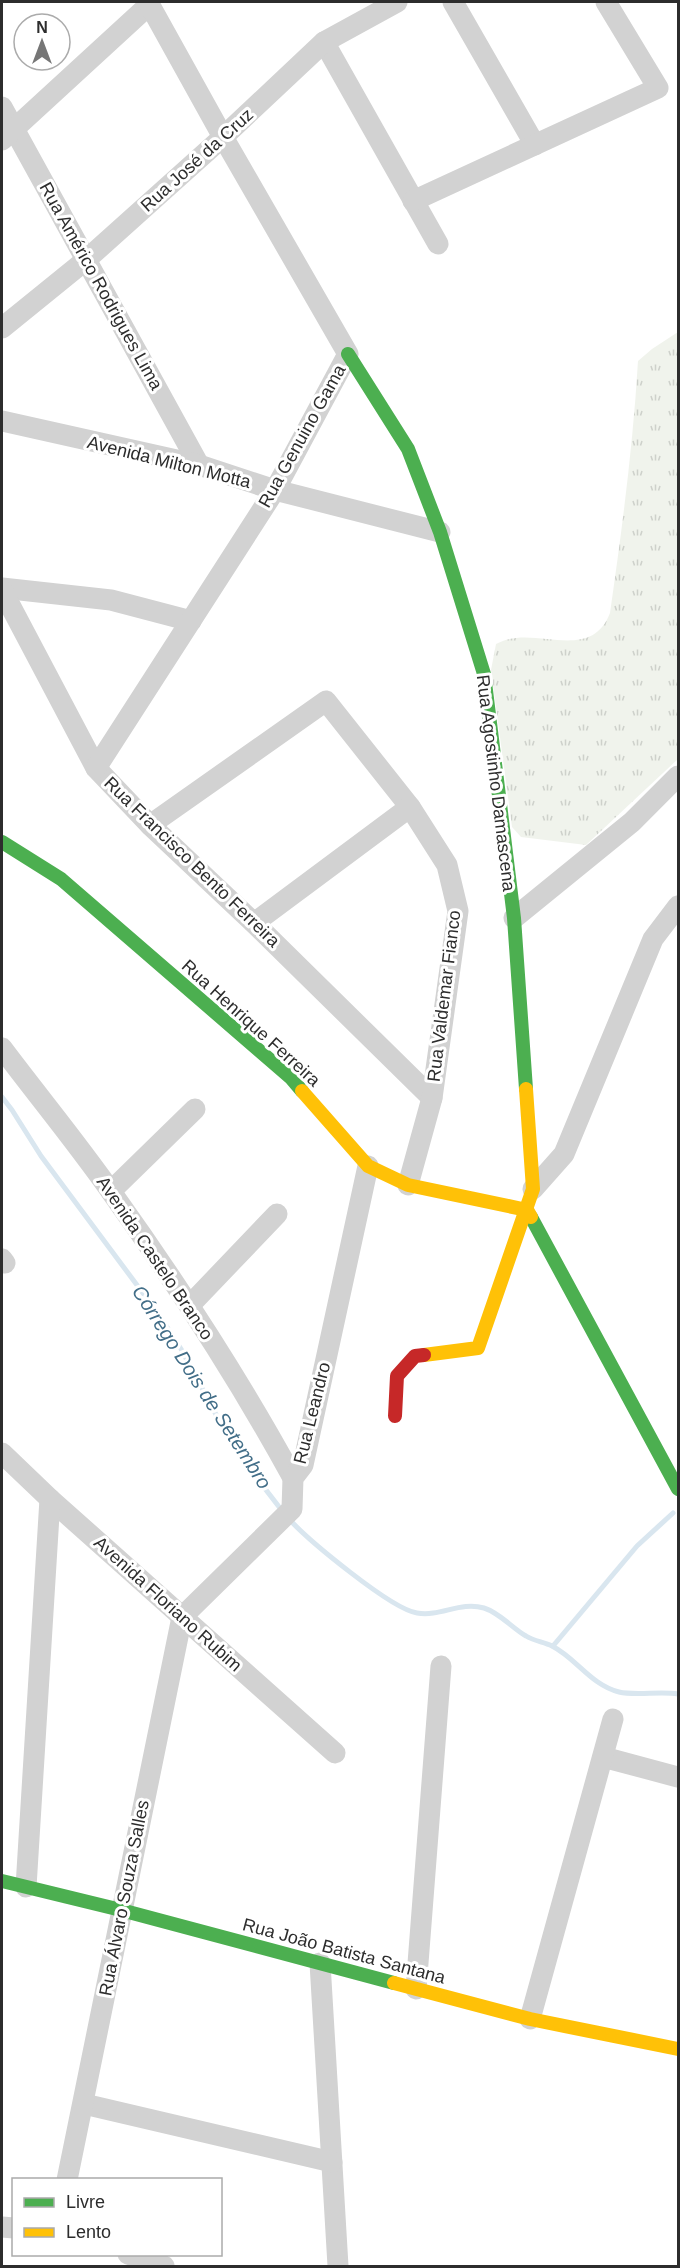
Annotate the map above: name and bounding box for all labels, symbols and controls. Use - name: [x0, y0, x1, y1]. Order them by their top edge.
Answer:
- north arrow: [12, 12, 72, 72]
- text: N: [36, 19, 48, 36]
- street label: Rua José da Cruz: [137, 104, 257, 216]
- street label: Rua Américo Rodrigues Lima: [36, 179, 167, 394]
- street label: Rua Genuino Gama: [254, 360, 350, 511]
- street label: Avenida Milton Motta: [85, 432, 254, 492]
- street label: Rua Agostinho Damascena: [473, 674, 519, 893]
- street label: Rua Francisco Bento Ferreira: [100, 773, 285, 952]
- street label: Rua Valdemar Fianco: [424, 909, 464, 1083]
- street label: Rua Henrique Ferreira: [178, 956, 325, 1091]
- street label: Avenida Castelo Branco: [93, 1172, 217, 1344]
- water label: Córrego Dois de Setembro: [128, 1281, 276, 1493]
- street label: Rua Leandro: [290, 1360, 334, 1466]
- street label: Avenida Floriano Rubim: [90, 1532, 246, 1676]
- street label: Rua Álvaro Souza Salles: [95, 1798, 153, 1998]
- street label: Rua João Batista Santana: [240, 1914, 449, 1988]
- legend: [12, 2178, 222, 2256]
- text: Livre: [66, 2192, 105, 2212]
- text: Lento: [66, 2222, 111, 2242]

